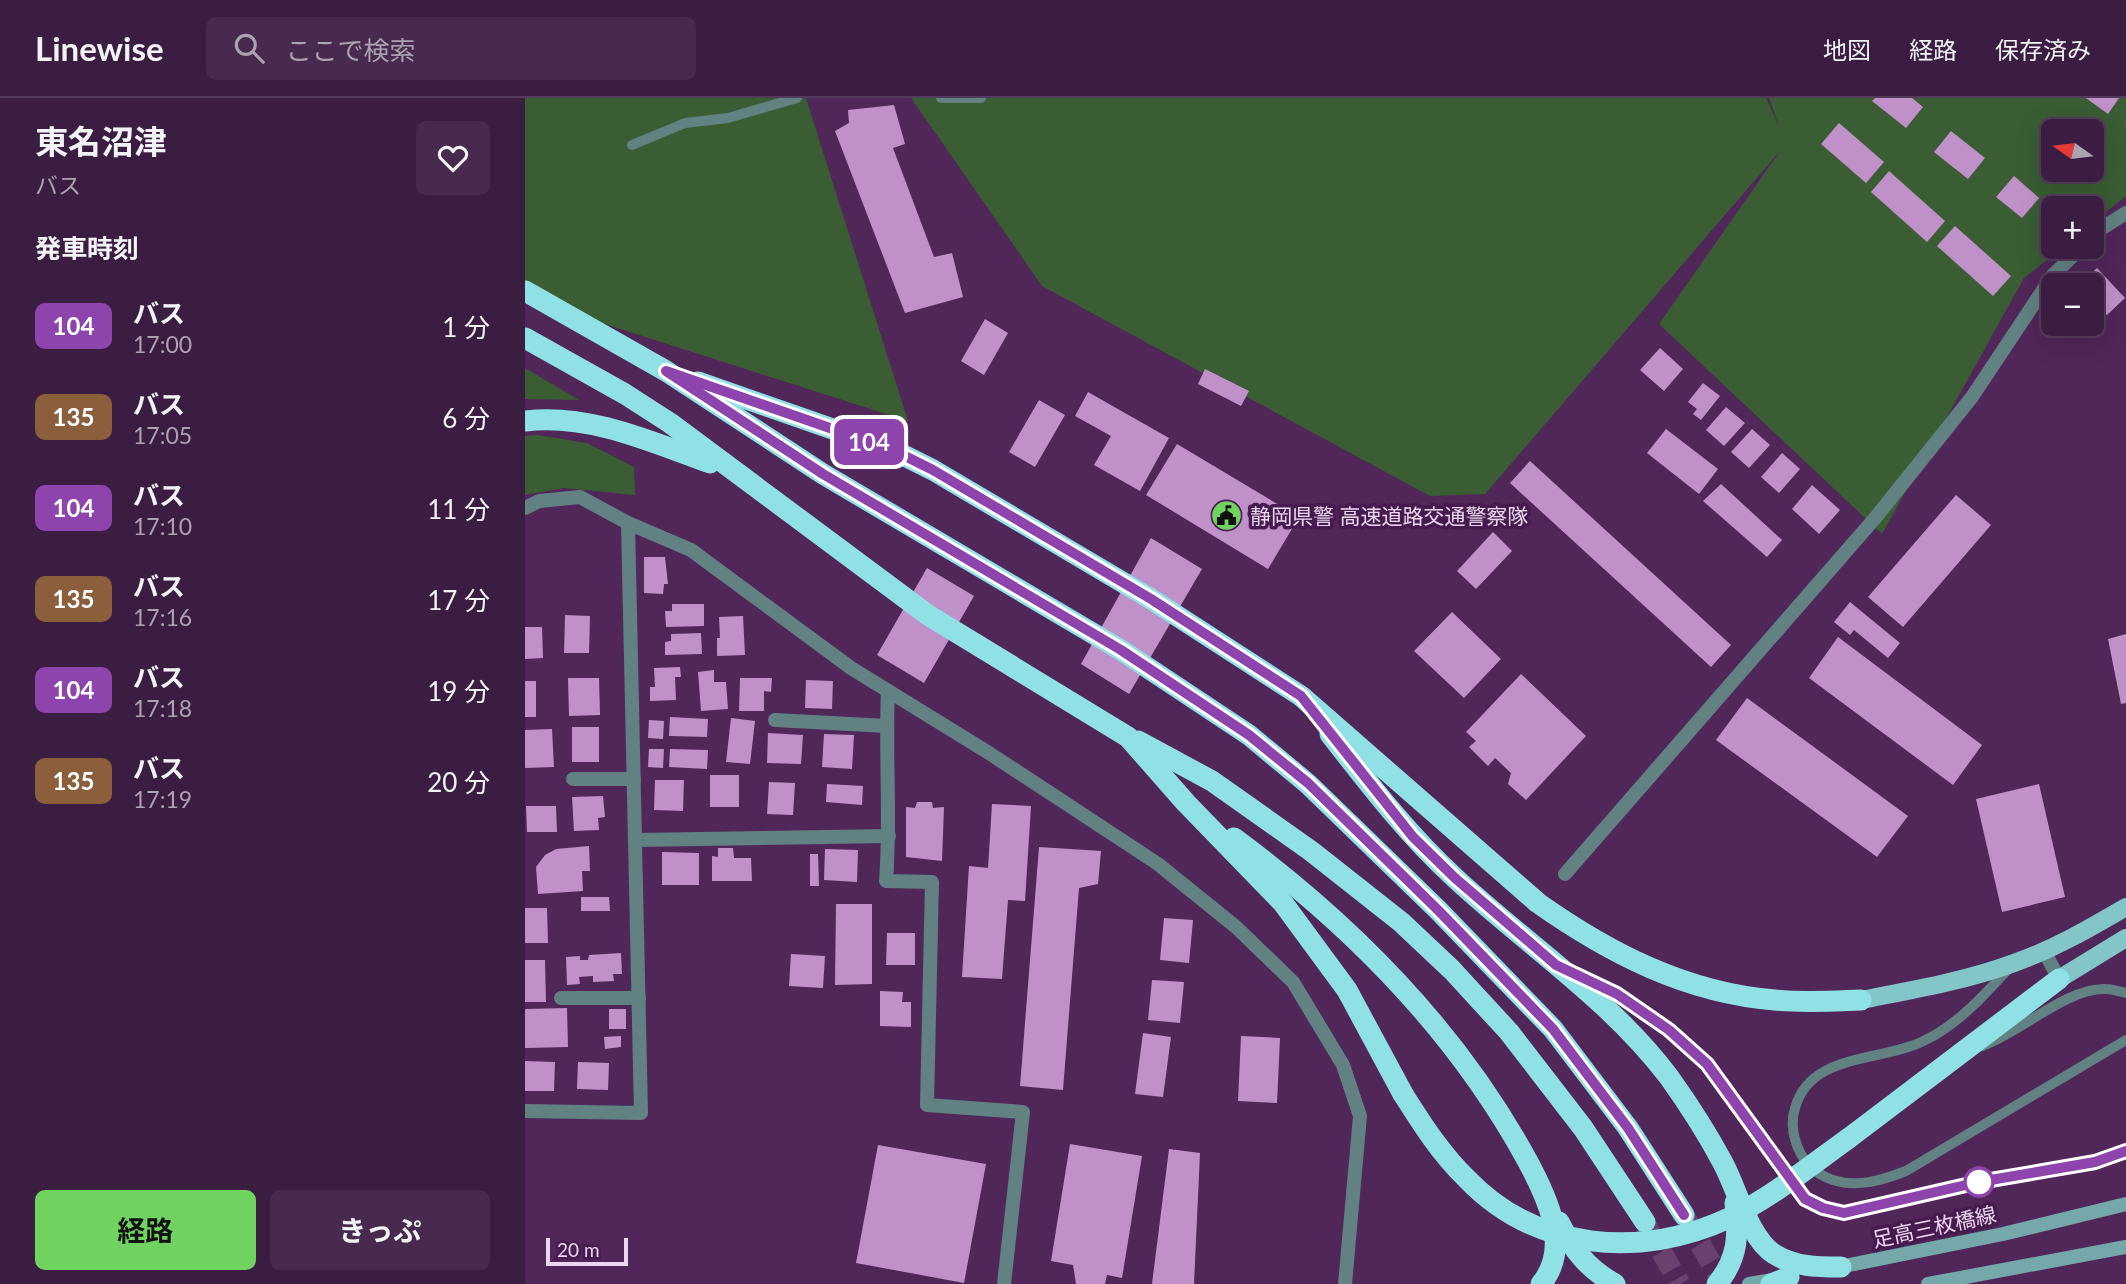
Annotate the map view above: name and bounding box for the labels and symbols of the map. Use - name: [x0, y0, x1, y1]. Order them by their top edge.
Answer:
- north arrow: [2041, 119, 2103, 182]
- line badge: 104: [829, 419, 909, 465]
- public building icon: 静岡県警 高速道路交通警察隊: [1210, 498, 1244, 532]
- place label: 静岡県警 高速道路交通警察隊: [1250, 503, 1528, 528]
- unlabelled marker: [1964, 1167, 1994, 1197]
- street label: 足高三枚橋線: [1870, 1201, 1998, 1251]
- scale bar: [546, 1235, 628, 1267]

